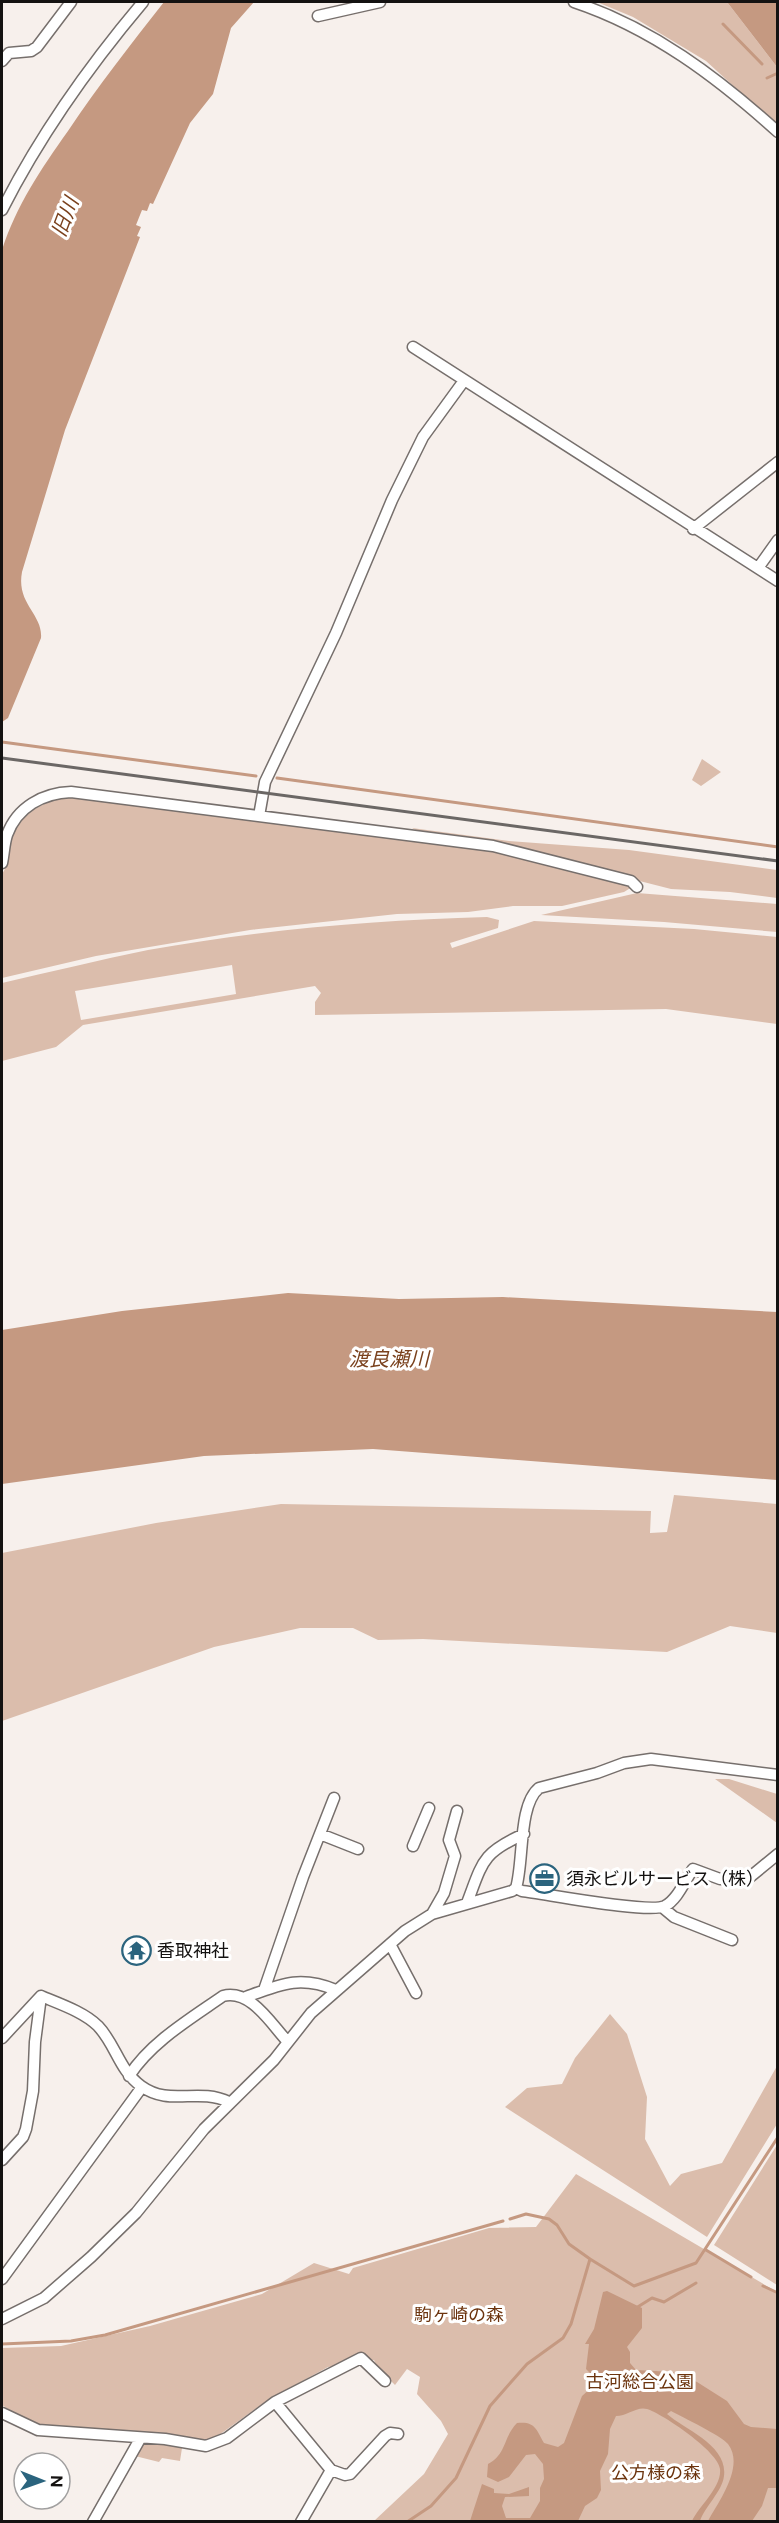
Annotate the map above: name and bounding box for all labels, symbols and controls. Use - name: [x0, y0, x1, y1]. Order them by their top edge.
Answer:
- water label: 旧川: [47, 192, 84, 240]
- water label: 渡良瀬川: [349, 1347, 431, 1371]
- office icon: 須永ビルサービス（株）: [529, 1862, 561, 1894]
- place label: 須永ビルサービス（株）: [566, 1868, 764, 1889]
- temple icon: 香取神社: [120, 1934, 152, 1966]
- place label: 香取神社: [157, 1940, 229, 1961]
- park label: 駒ヶ崎の森: [414, 2304, 504, 2325]
- park label: 古河総合公園: [586, 2371, 694, 2392]
- north arrow: [12, 2451, 72, 2511]
- park label: 公方様の森: [611, 2462, 701, 2483]
- text: N: [47, 2475, 66, 2488]

